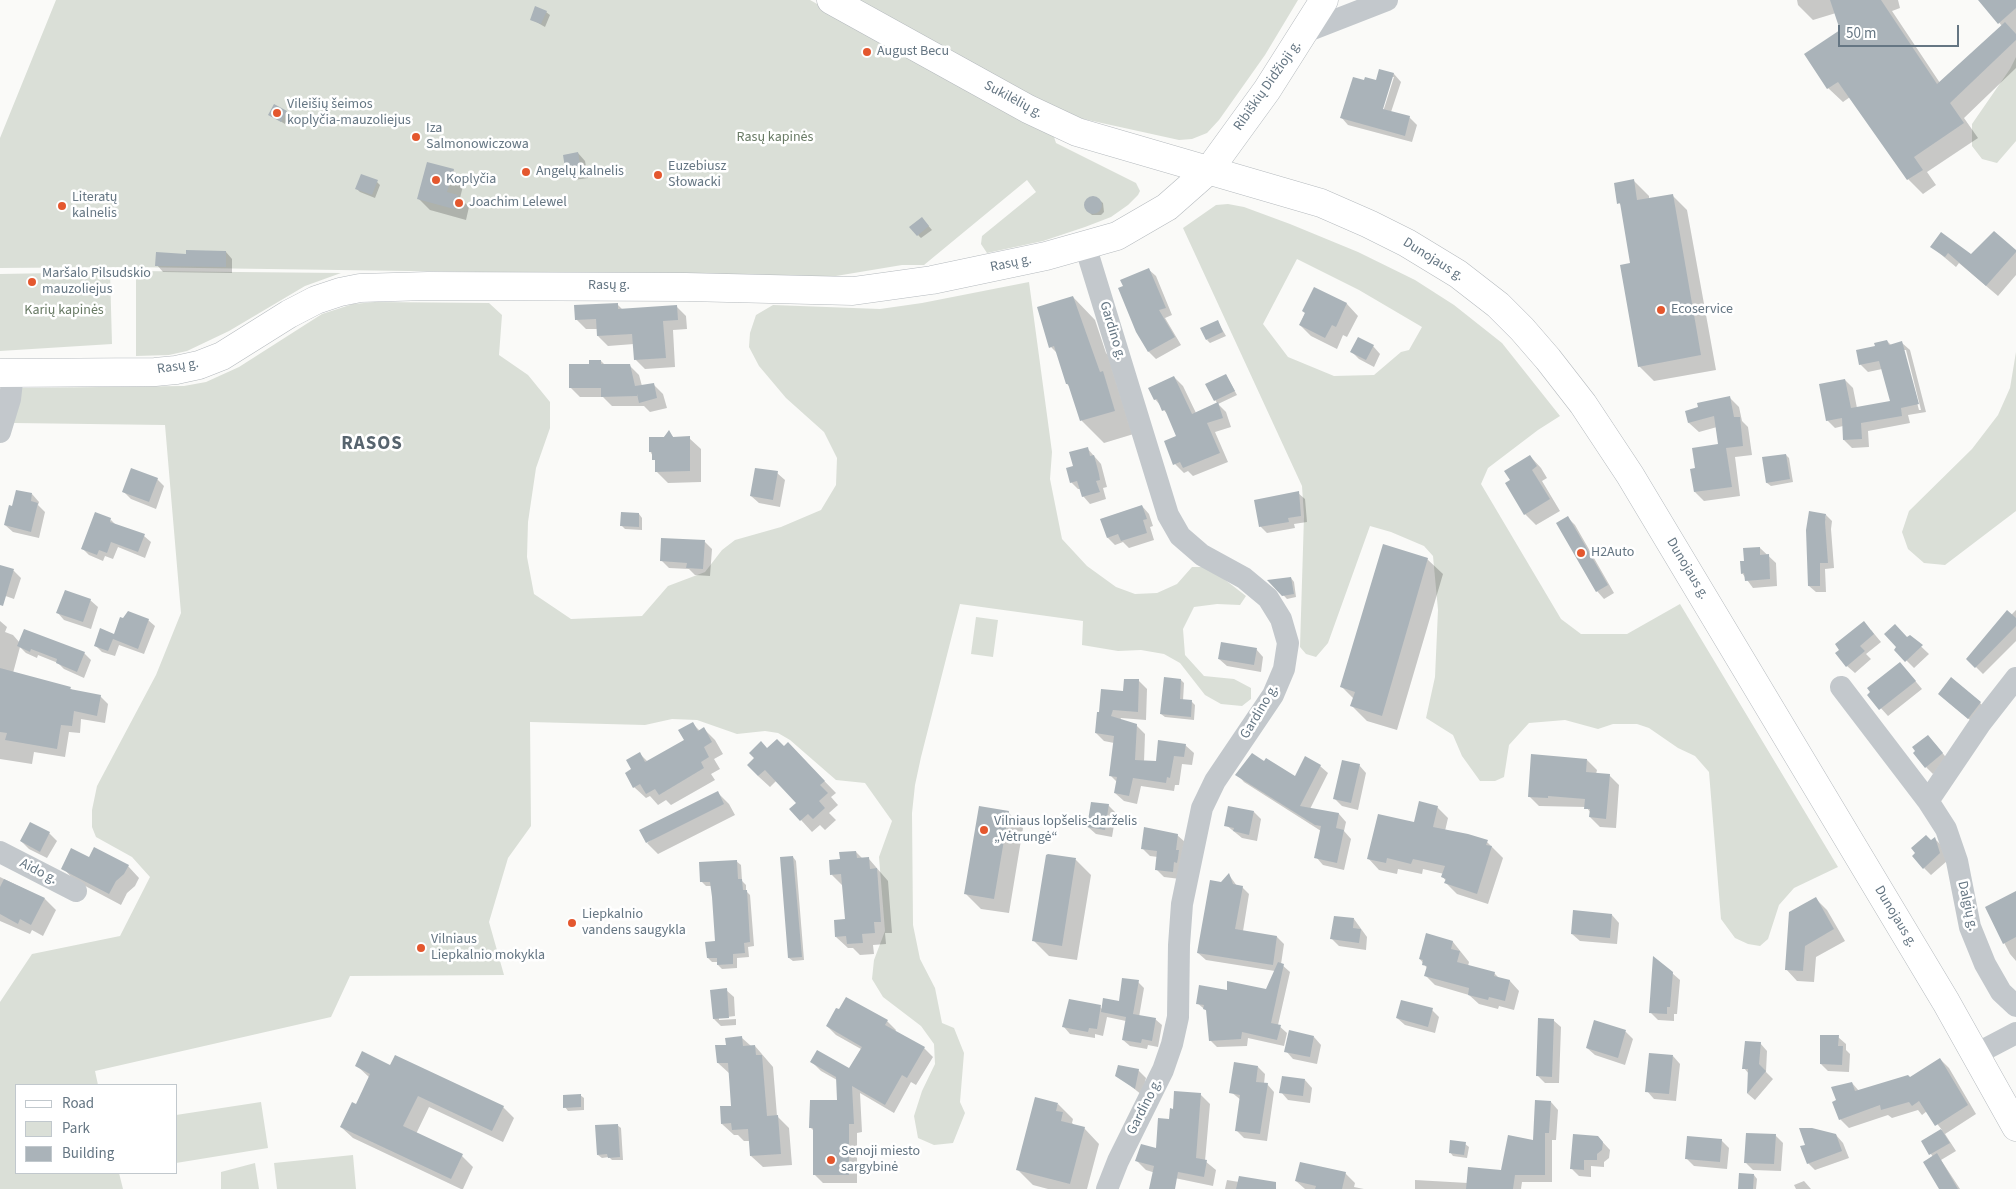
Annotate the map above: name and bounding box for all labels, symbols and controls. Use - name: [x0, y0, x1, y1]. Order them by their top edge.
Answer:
- scale bar: [1841, 15, 1962, 47]
- text: 50 m: [1846, 23, 1876, 44]
- street label: Ribiškių Didžioji g.: [1231, 38, 1305, 134]
- place label: August Becu: [877, 44, 949, 60]
- marker: August Becu: [861, 46, 873, 58]
- street label: Sukilėlių g.: [981, 78, 1045, 122]
- place label: Vileišių šeimos koplyčia-mauzoliejus: [287, 97, 411, 130]
- marker: Vileišių šeimos koplyčia-mauzoliejus: [271, 107, 283, 119]
- place label: Iza Salmonowiczowa: [426, 121, 529, 154]
- park label: Rasų kapinės: [737, 130, 813, 146]
- marker: Iza Salmonowiczowa: [410, 131, 422, 143]
- place label: Euzebiusz Słowacki: [668, 159, 726, 192]
- place label: Angelų kalnelis: [536, 164, 624, 180]
- marker: Angelų kalnelis: [520, 166, 532, 178]
- marker: Euzebiusz Słowacki: [652, 169, 664, 181]
- place label: Koplyčia: [446, 172, 496, 188]
- marker: Koplyčia: [430, 174, 442, 186]
- place label: Literatų kalnelis: [72, 190, 117, 222]
- place label: Joachim Lelewel: [469, 195, 567, 211]
- marker: Joachim Lelewel: [453, 197, 465, 209]
- marker: Literatų kalnelis: [56, 200, 68, 212]
- street label: Dunojaus g.: [1399, 235, 1467, 285]
- street label: Rasų g.: [989, 251, 1033, 277]
- place label: Maršalo Pilsudskio mauzoliejus: [42, 266, 151, 298]
- marker: Maršalo Pilsudskio mauzoliejus: [26, 276, 38, 288]
- street label: Rasų g.: [588, 278, 630, 294]
- street label: Gardino g.: [1095, 300, 1129, 362]
- place label: Ecoservice: [1671, 302, 1733, 318]
- park label: Karių kapinės: [24, 303, 104, 319]
- marker: Ecoservice: [1655, 304, 1667, 316]
- street label: Rasų g.: [156, 355, 200, 379]
- district label: RASOS: [341, 434, 403, 456]
- street label: Dunojaus g.: [1662, 535, 1712, 603]
- place label: H2Auto: [1591, 545, 1634, 561]
- marker: H2Auto: [1575, 547, 1587, 559]
- street label: Gardino g.: [1237, 682, 1283, 742]
- place label: Vilniaus lopšelis-darželis „Vėtrungė“: [994, 814, 1137, 846]
- marker: Vilniaus lopšelis-darželis „Vėtrungė“: [978, 824, 990, 836]
- street label: Aido g.: [16, 855, 60, 889]
- street label: Dalgių g.: [1953, 879, 1981, 933]
- street label: Dunojaus g.: [1870, 883, 1920, 951]
- place label: Liepkalnio vandens saugykla: [582, 907, 686, 940]
- marker: Liepkalnio vandens saugykla: [566, 917, 578, 929]
- place label: Vilniaus Liepkalnio mokykla: [431, 932, 545, 964]
- marker: Vilniaus Liepkalnio mokykla: [415, 942, 427, 954]
- street label: Gardino g.: [1124, 1076, 1166, 1138]
- legend: [15, 1084, 178, 1174]
- text: Road: [62, 1093, 94, 1114]
- text: Park: [62, 1118, 90, 1139]
- text: Building: [62, 1143, 114, 1164]
- place label: Senoji miesto sargybinė: [841, 1144, 920, 1176]
- marker: Senoji miesto sargybinė: [825, 1154, 837, 1166]

